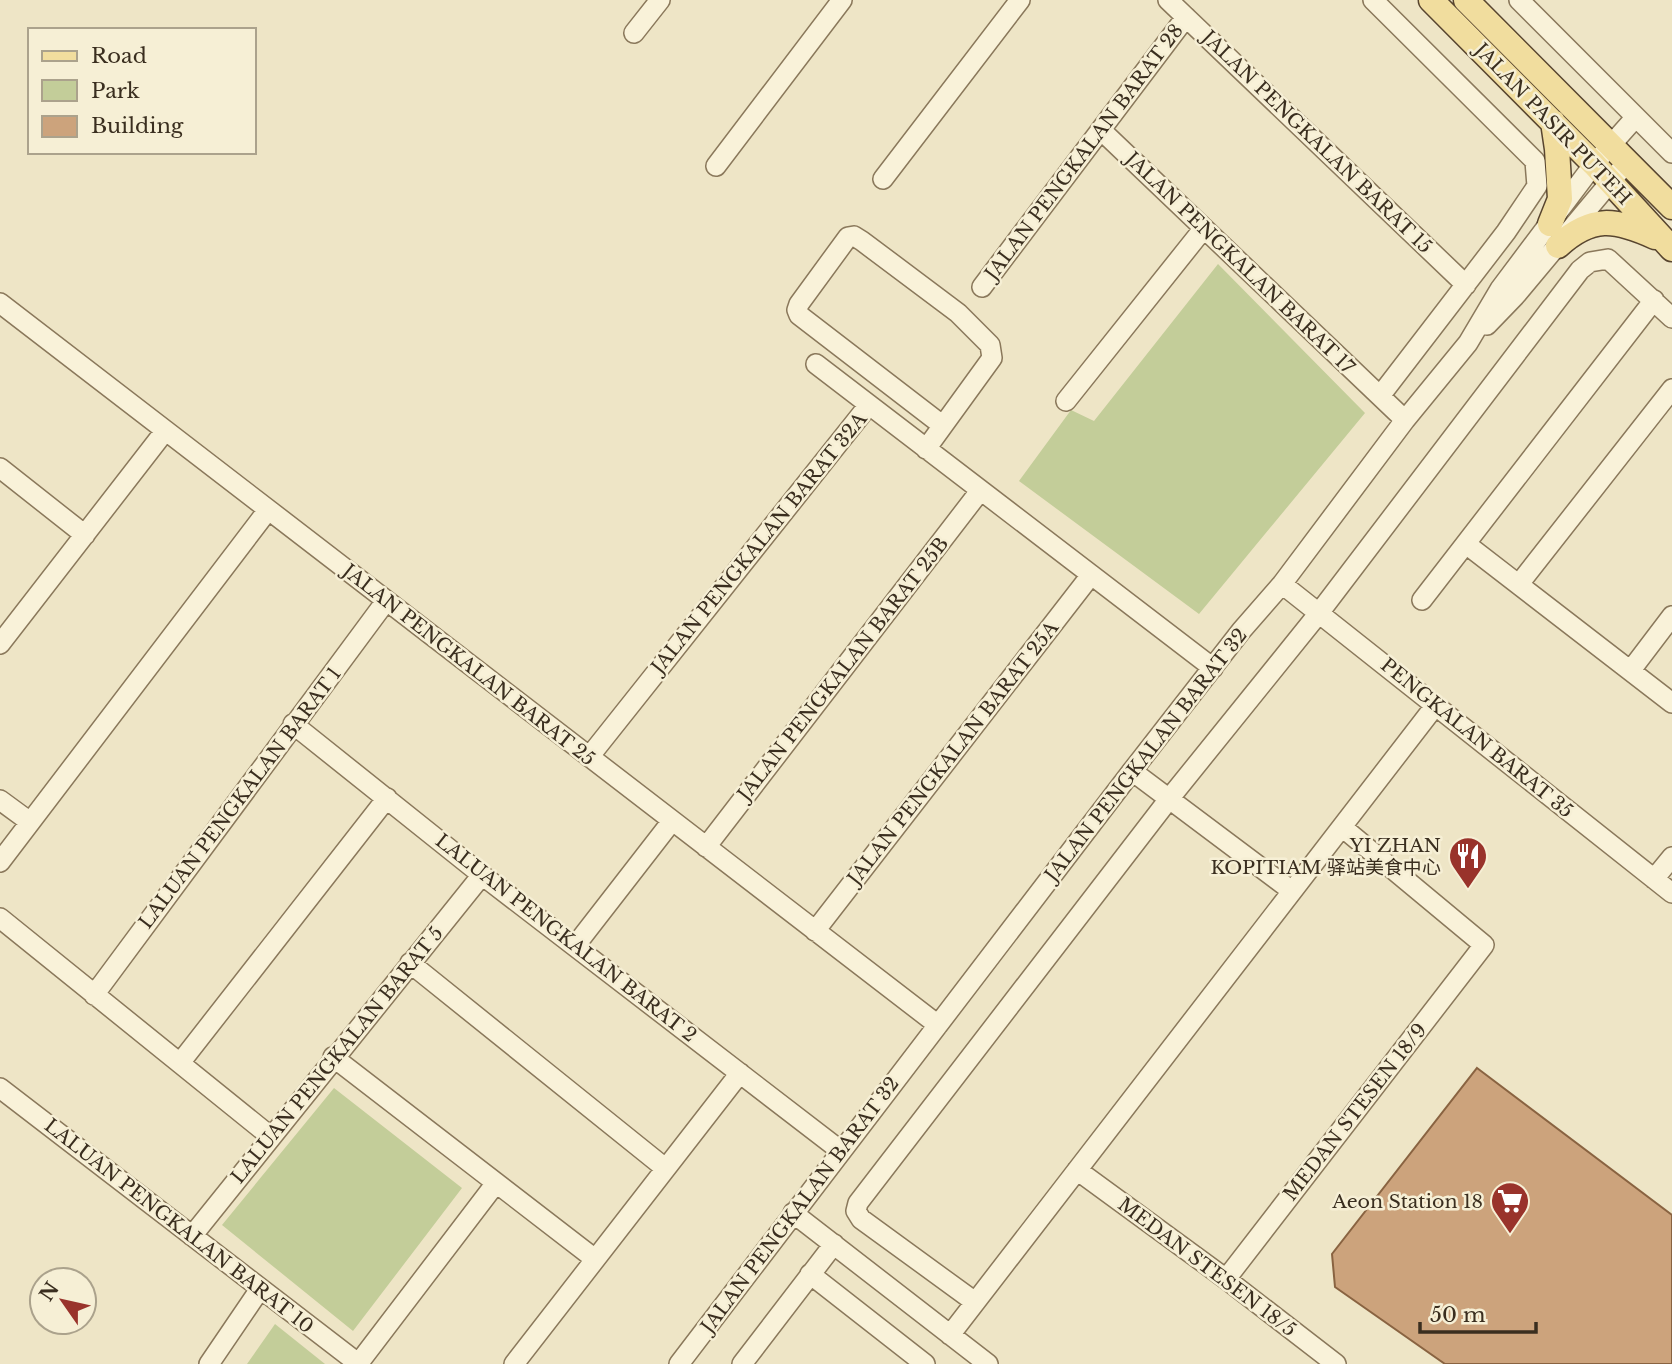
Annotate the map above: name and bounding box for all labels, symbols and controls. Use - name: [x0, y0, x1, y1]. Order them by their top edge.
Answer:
- street label: JALAN PENGKALAN BARAT 28: [978, 19, 1188, 287]
- street label: JALAN PENGKALAN BARAT 15: [1195, 24, 1437, 258]
- legend: [28, 28, 256, 154]
- street label: JALAN PASIR PUTEH: [1468, 36, 1636, 210]
- text: Road: [91, 43, 147, 69]
- text: Park: [91, 78, 140, 104]
- text: Building: [91, 113, 184, 139]
- street label: JALAN PENGKALAN BARAT 17: [1119, 145, 1360, 379]
- street label: JALAN PENGKALAN BARAT 32A: [645, 408, 872, 681]
- street label: JALAN PENGKALAN BARAT 25B: [731, 533, 953, 808]
- street label: JALAN PENGKALAN BARAT 25: [336, 557, 600, 771]
- street label: JALAN PENGKALAN BARAT 25A: [841, 616, 1063, 892]
- street label: JALAN PENGKALAN BARAT 32: [1038, 624, 1252, 888]
- street label: PENGKALAN BARAT 35: [1376, 653, 1578, 823]
- street label: LALUAN PENGKALAN BARAT 1: [134, 663, 346, 933]
- street label: LALUAN PENGKALAN BARAT 2: [431, 829, 701, 1047]
- place label: YI ZHAN KOPITIAM 驿站美食中心: [1210, 834, 1441, 879]
- restaurant icon: YI ZHAN KOPITIAM 驿站美食中心: [1447, 835, 1489, 890]
- street label: LALUAN PENGKALAN BARAT 5: [226, 922, 448, 1188]
- street label: MEDAN STESEN 18/9: [1279, 1019, 1431, 1205]
- street label: JALAN PENGKALAN BARAT 32: [694, 1072, 904, 1340]
- street label: LALUAN PENGKALAN BARAT 10: [40, 1114, 318, 1338]
- supermarket icon: Aeon Station 18: [1489, 1180, 1531, 1235]
- place label: Aeon Station 18: [1331, 1190, 1483, 1213]
- street label: MEDAN STESEN 18/5: [1113, 1192, 1301, 1342]
- north arrow: [28, 1266, 98, 1336]
- scale bar: [1420, 1290, 1536, 1334]
- text: 50 m: [1430, 1302, 1486, 1328]

